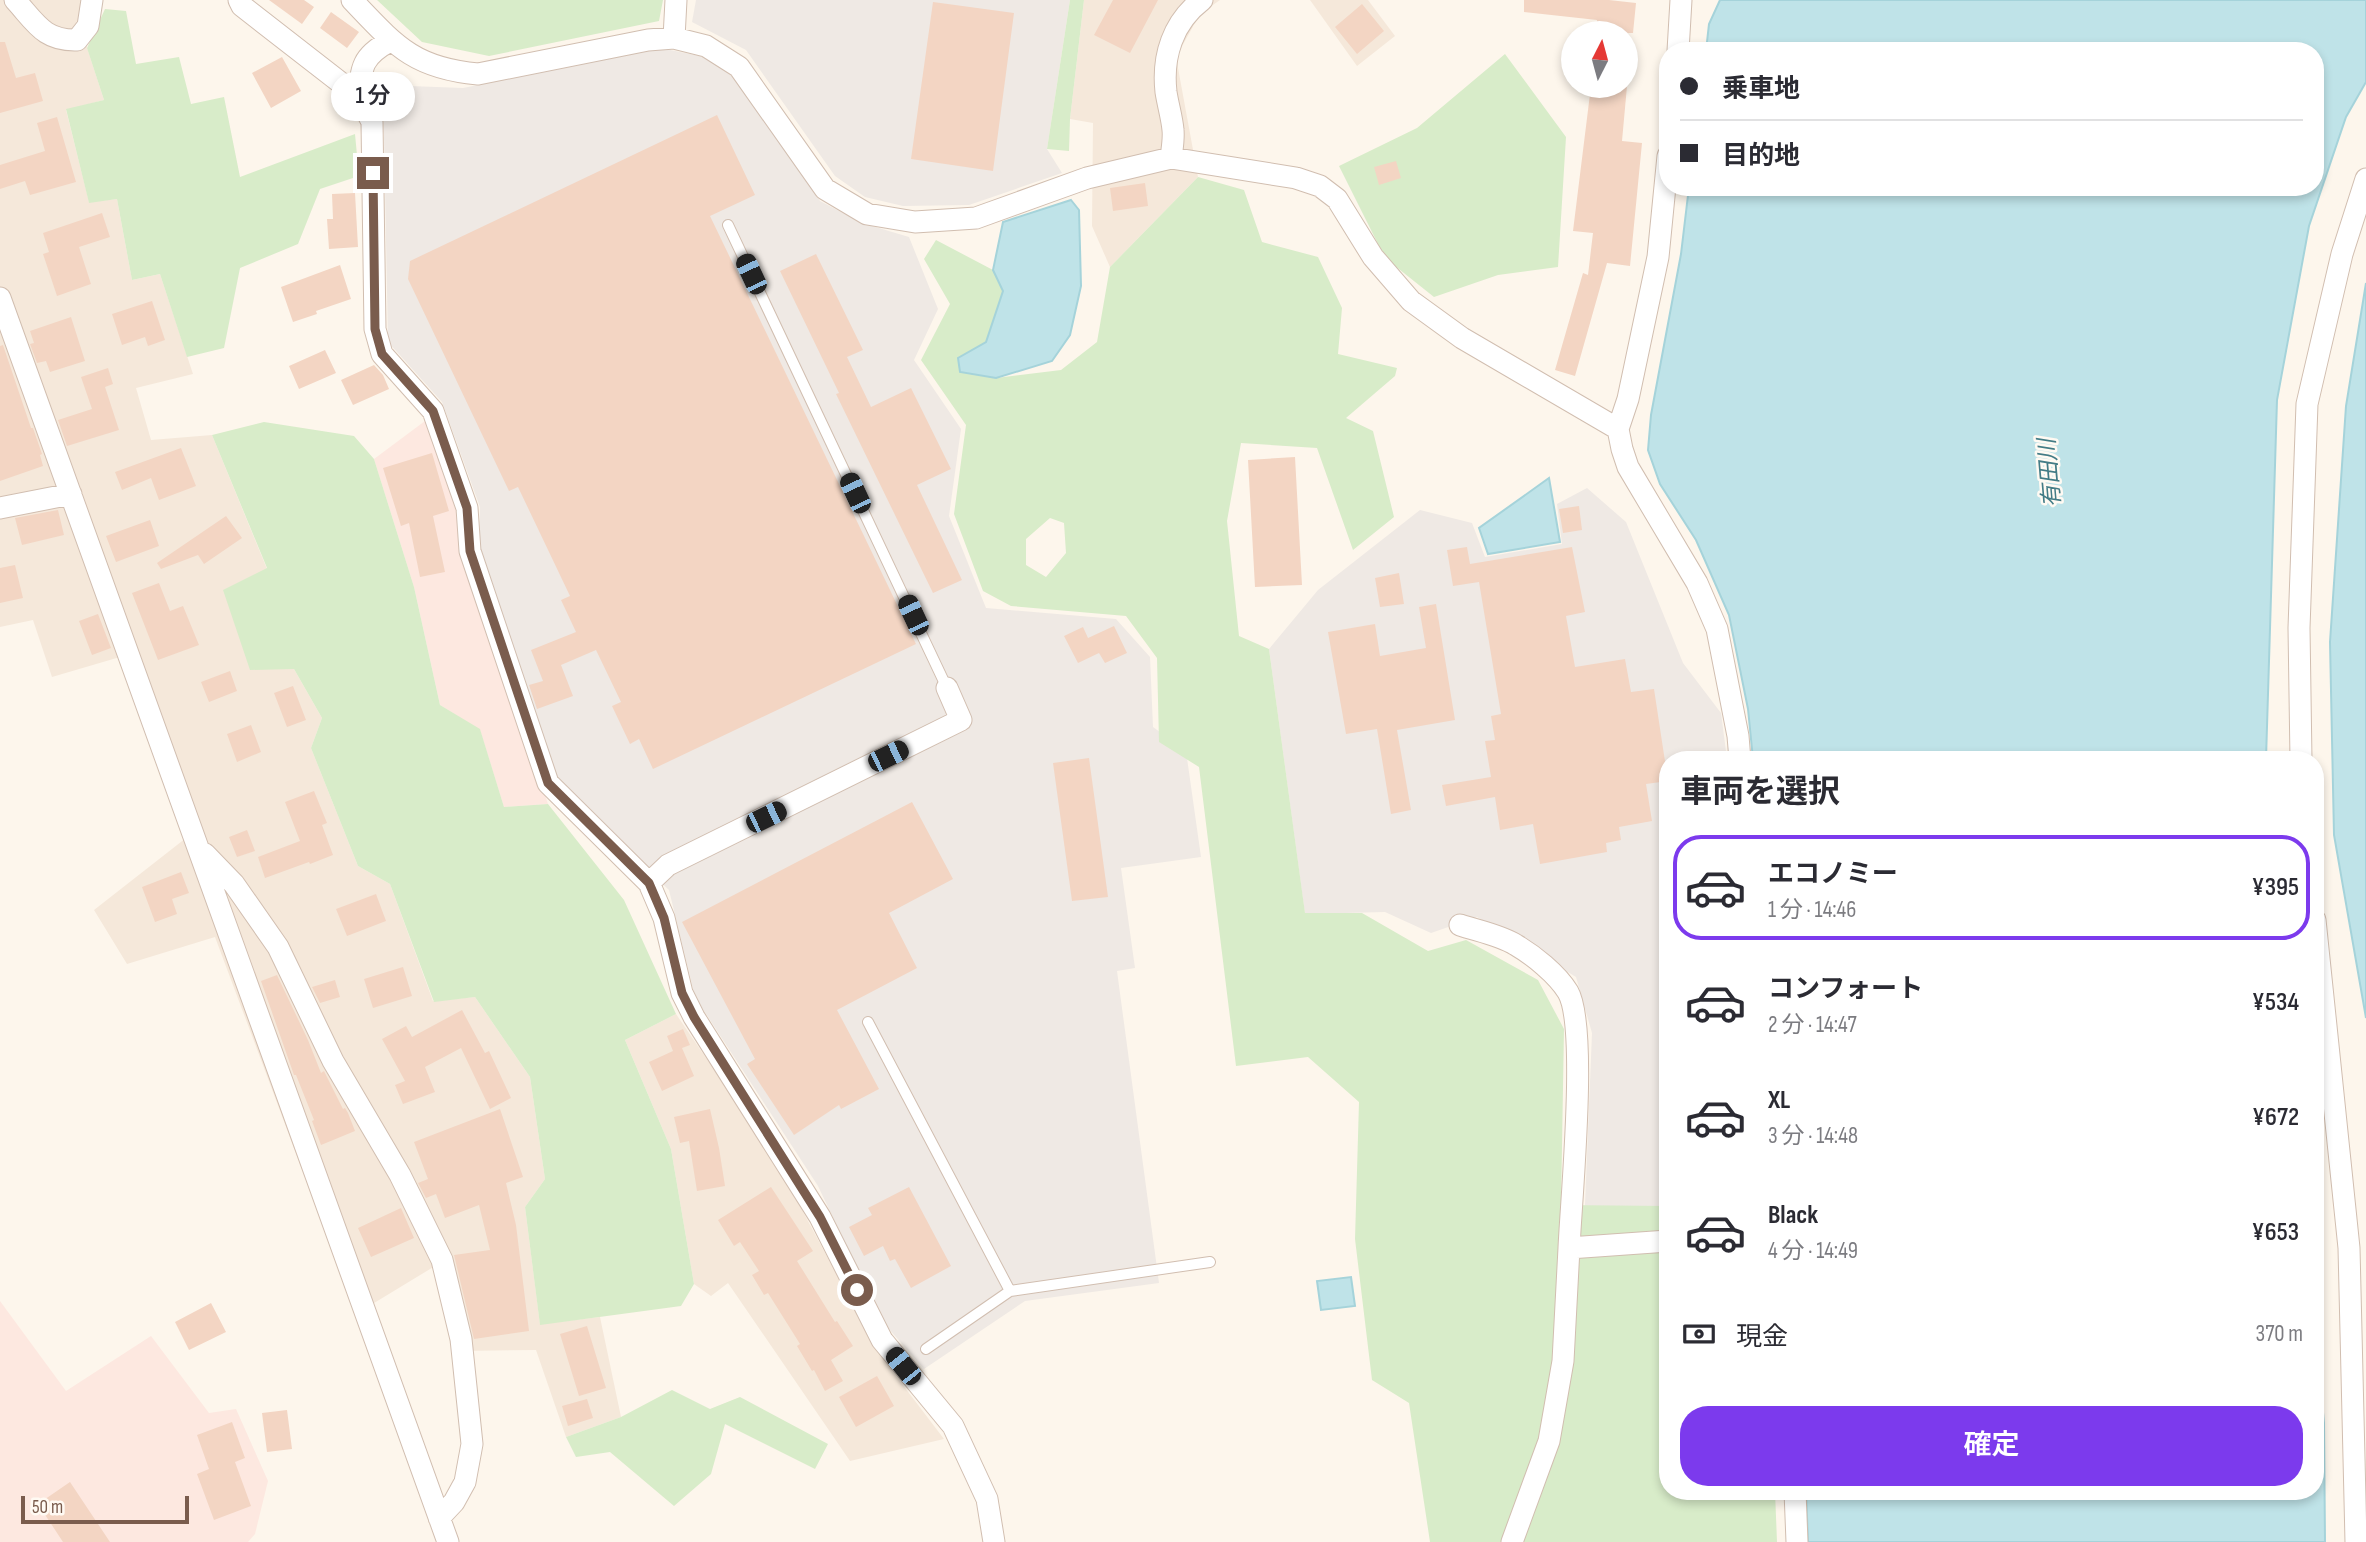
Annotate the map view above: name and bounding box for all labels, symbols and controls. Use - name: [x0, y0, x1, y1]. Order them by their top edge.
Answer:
- north arrow: [1561, 21, 1638, 98]
- map controls: [1561, 21, 1638, 98]
- callout: 1 分: [331, 72, 415, 120]
- text: 乗車地: [1722, 74, 1800, 105]
- text: 1 分: [355, 82, 391, 110]
- text: 目的地: [1722, 141, 1800, 172]
- route end: [357, 157, 389, 189]
- car: [733, 251, 770, 297]
- water label: 有田川: [2033, 434, 2067, 509]
- car: [837, 470, 874, 516]
- car: [895, 592, 932, 638]
- car: [865, 737, 912, 775]
- text: 車両を選択: [1680, 773, 1840, 812]
- car: [743, 798, 790, 836]
- icon: car: [1684, 856, 1747, 919]
- text: エコノミー: [1768, 859, 1898, 890]
- text: ¥395: [2251, 872, 2299, 903]
- text: 1 分 · 14:46: [1768, 896, 1856, 924]
- icon: car: [1684, 971, 1747, 1034]
- text: コンフォート: [1768, 974, 1923, 1005]
- text: ¥534: [2252, 987, 2299, 1018]
- text: 2 分 · 14:47: [1768, 1011, 1857, 1039]
- text: XL: [1768, 1085, 1790, 1116]
- icon: car: [1684, 1086, 1747, 1149]
- text: ¥672: [2252, 1102, 2299, 1133]
- text: 3 分 · 14:48: [1768, 1122, 1858, 1150]
- text: Black: [1768, 1200, 1818, 1231]
- icon: car: [1684, 1201, 1747, 1264]
- text: ¥653: [2252, 1217, 2299, 1248]
- text: 4 分 · 14:49: [1768, 1237, 1858, 1265]
- route start: [841, 1274, 873, 1306]
- icon: cash: [1680, 1315, 1718, 1353]
- text: 370 m: [2256, 1320, 2303, 1348]
- text: 現金: [1736, 1322, 1788, 1353]
- car: [882, 1343, 925, 1389]
- button: 確定: [1680, 1406, 2303, 1486]
- scale bar: [21, 1493, 189, 1525]
- text: 50 m: [32, 1496, 63, 1519]

